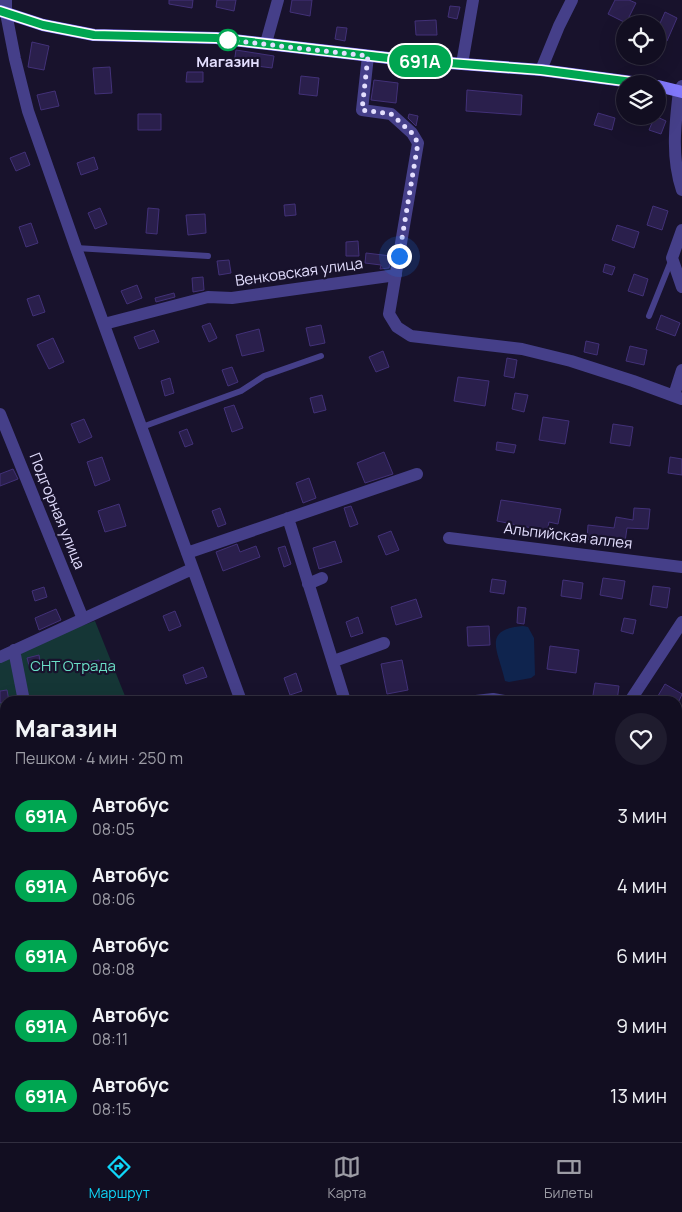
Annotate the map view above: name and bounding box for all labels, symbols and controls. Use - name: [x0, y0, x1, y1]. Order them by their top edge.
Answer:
- map controls: [616, 15, 666, 125]
- button: locate: [616, 15, 666, 65]
- marker: Магазин: [217, 29, 239, 51]
- line badge: 691А: [385, 45, 455, 77]
- text: 691А: [399, 49, 441, 73]
- place label: Магазин: [196, 51, 260, 72]
- button: layers: [616, 75, 666, 125]
- your location: [387, 244, 412, 269]
- street label: Венковская улица: [234, 252, 364, 291]
- street label: Подгорная улица: [25, 450, 90, 572]
- street label: Альпийская аллея: [503, 517, 634, 554]
- park label: СНТ Отрада: [30, 655, 116, 676]
- text: Магазин: [15, 711, 118, 744]
- button: heart: [615, 713, 667, 765]
- text: Пешком · 4 мин · 250 m: [15, 747, 183, 769]
- text: Автобус: [92, 792, 169, 818]
- text: 3 мин: [618, 803, 667, 829]
- text: 691А: [25, 804, 67, 828]
- text: 08:05: [92, 818, 135, 840]
- text: Автобус: [92, 862, 169, 888]
- text: 4 мин: [617, 873, 667, 899]
- text: 691А: [25, 874, 67, 898]
- text: 08:06: [92, 888, 135, 910]
- text: Автобус: [92, 932, 169, 958]
- text: 6 мин: [616, 943, 667, 969]
- text: 691А: [25, 944, 67, 968]
- text: 08:08: [92, 958, 135, 980]
- text: Автобус: [92, 1002, 169, 1028]
- text: 9 мин: [616, 1013, 667, 1039]
- text: 691А: [25, 1014, 67, 1038]
- text: 08:11: [92, 1028, 128, 1050]
- text: Автобус: [92, 1072, 169, 1098]
- text: 13 мин: [610, 1083, 667, 1109]
- text: 691А: [25, 1084, 67, 1108]
- text: 08:15: [92, 1098, 131, 1120]
- tab: Маршрут: [89, 1153, 150, 1202]
- tab: Карта: [327, 1153, 366, 1202]
- tab: Билеты: [544, 1153, 593, 1202]

